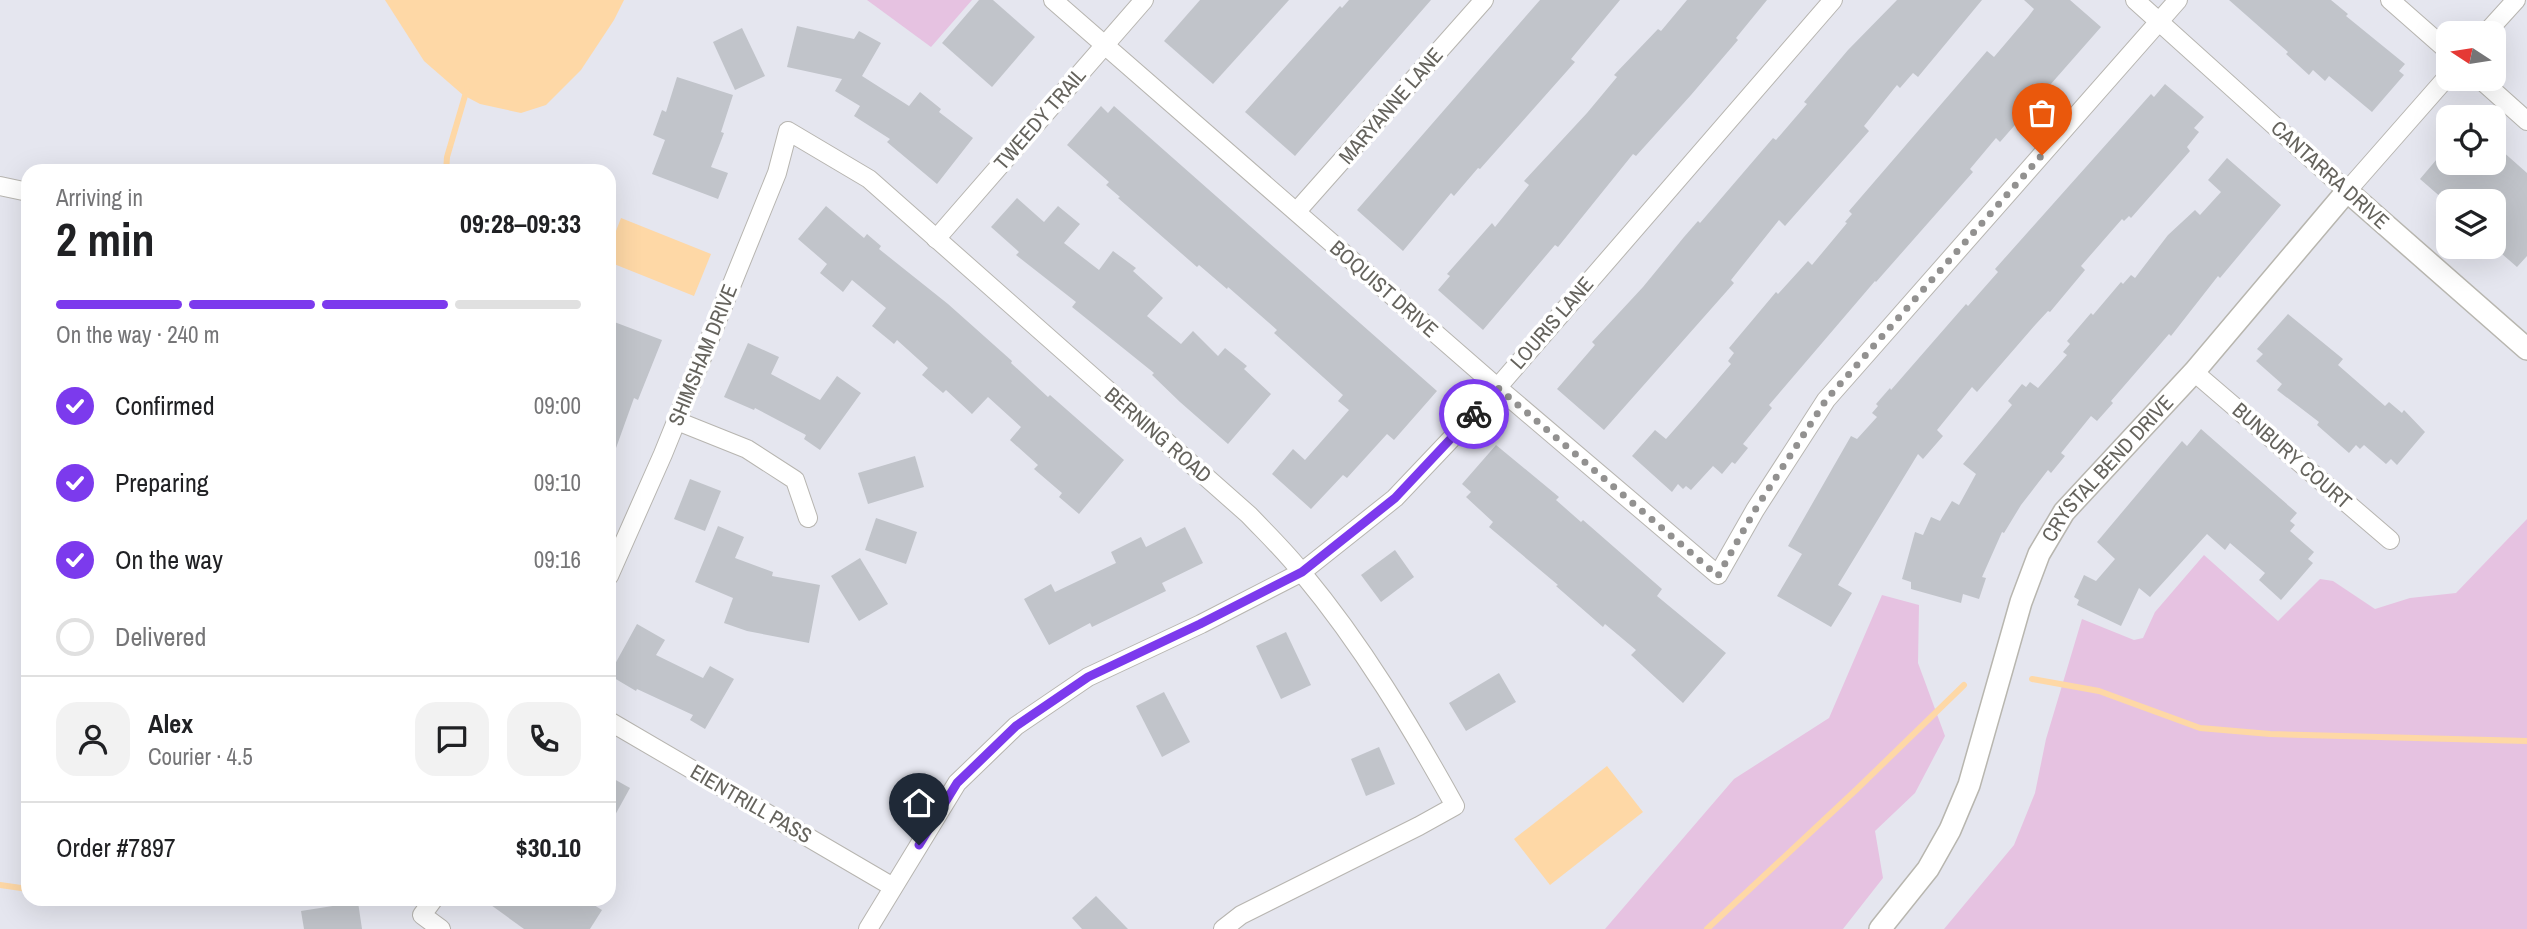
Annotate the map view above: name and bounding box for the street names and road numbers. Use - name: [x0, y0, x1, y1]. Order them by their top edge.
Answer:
- street label: MARYANNE LANE: [1332, 41, 1449, 170]
- street label: TWEEDY TRAIL: [987, 61, 1092, 176]
- street label: CANTARRA DRIVE: [2265, 114, 2396, 236]
- street label: BOQUIST DRIVE: [1324, 234, 1445, 344]
- street label: LOURIS LANE: [1503, 270, 1600, 375]
- street label: SHIMSHAM DRIVE: [661, 280, 744, 430]
- street label: BERNING ROAD: [1099, 380, 1218, 489]
- street label: CRYSTAL BEND DRIVE: [2034, 388, 2180, 547]
- street label: BUNBURY COURT: [2226, 396, 2359, 516]
- street label: EIENTRILL PASS: [685, 757, 817, 850]

